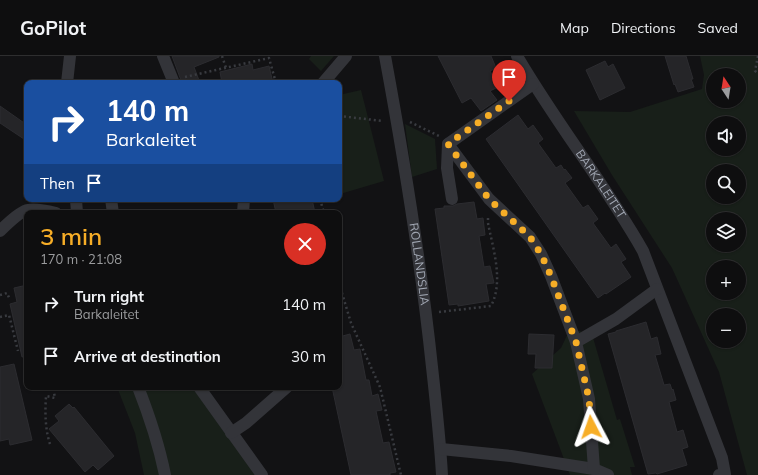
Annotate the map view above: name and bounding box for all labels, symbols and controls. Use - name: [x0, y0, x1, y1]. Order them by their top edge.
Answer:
- text: GoPilot: [20, 16, 86, 40]
- text: Map: [560, 19, 589, 37]
- text: Directions: [611, 19, 676, 37]
- text: Saved: [698, 19, 738, 37]
- pin: [492, 60, 526, 101]
- icon: arrive: [498, 66, 520, 88]
- north arrow: [706, 68, 746, 108]
- map controls: [706, 68, 746, 348]
- text: 140 m: [106, 93, 189, 128]
- icon: right: [40, 96, 92, 148]
- button: sound: [706, 116, 746, 156]
- text: Barkaleitet: [106, 128, 196, 151]
- street label: BARKALEITET: [573, 146, 630, 222]
- button: search: [706, 164, 746, 204]
- icon: arrive: [83, 172, 105, 194]
- text: Then: [40, 174, 75, 193]
- button: layers: [706, 212, 746, 252]
- text: 3 min: [40, 221, 102, 251]
- street label: ROLLANDSLIA: [406, 222, 433, 306]
- button: close: [284, 223, 326, 265]
- text: 170 m · 21:08: [40, 251, 122, 267]
- button: +: [706, 260, 746, 300]
- text: Turn right: [74, 287, 144, 306]
- icon: right: [40, 293, 62, 315]
- text: 140 m: [282, 295, 326, 314]
- text: Barkaleitet: [74, 306, 139, 322]
- button: −: [706, 308, 746, 348]
- icon: arrive: [40, 345, 62, 367]
- text: Arrive at destination: [74, 347, 221, 366]
- text: 30 m: [291, 347, 326, 366]
- position arrow: [570, 406, 612, 448]

